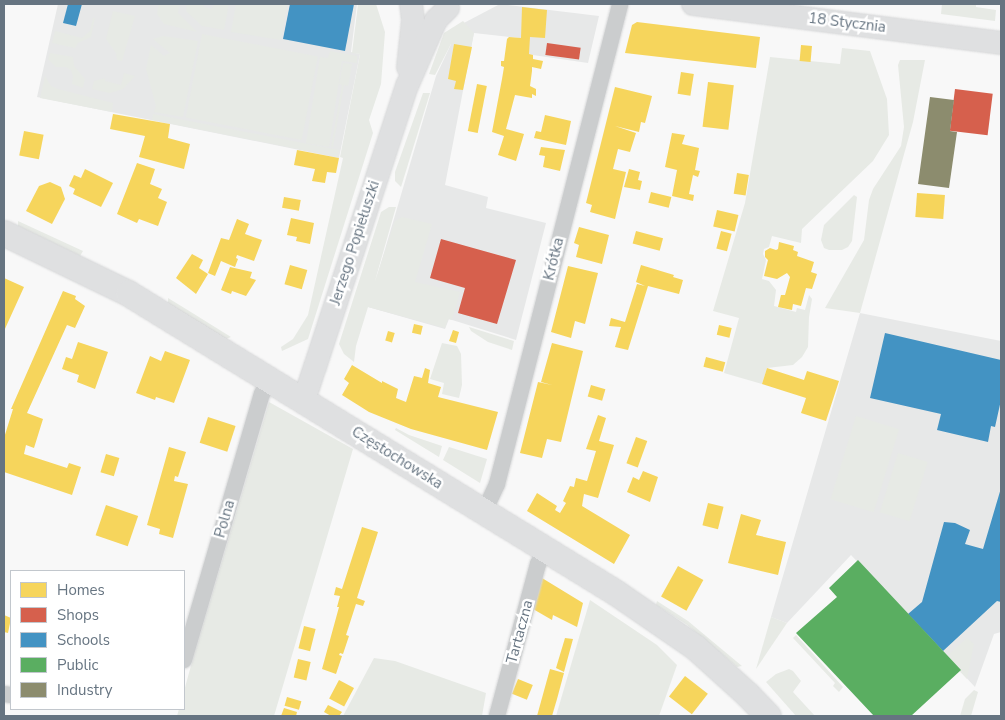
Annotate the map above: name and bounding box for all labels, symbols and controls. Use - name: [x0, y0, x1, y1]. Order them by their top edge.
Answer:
- street label: 18 Stycznia: [807, 9, 887, 37]
- street label: Jerzego Popiełuszki: [326, 179, 384, 307]
- street label: Krótka: [540, 236, 568, 282]
- street label: Częstochowska: [348, 423, 446, 493]
- street label: Polna: [211, 498, 239, 540]
- legend: [10, 570, 185, 710]
- text: Homes: [57, 580, 105, 600]
- street label: Tartaczna: [503, 598, 537, 666]
- text: Shops: [57, 605, 99, 625]
- text: Schools: [57, 630, 110, 650]
- text: Public: [57, 655, 98, 675]
- text: Industry: [57, 680, 112, 700]

